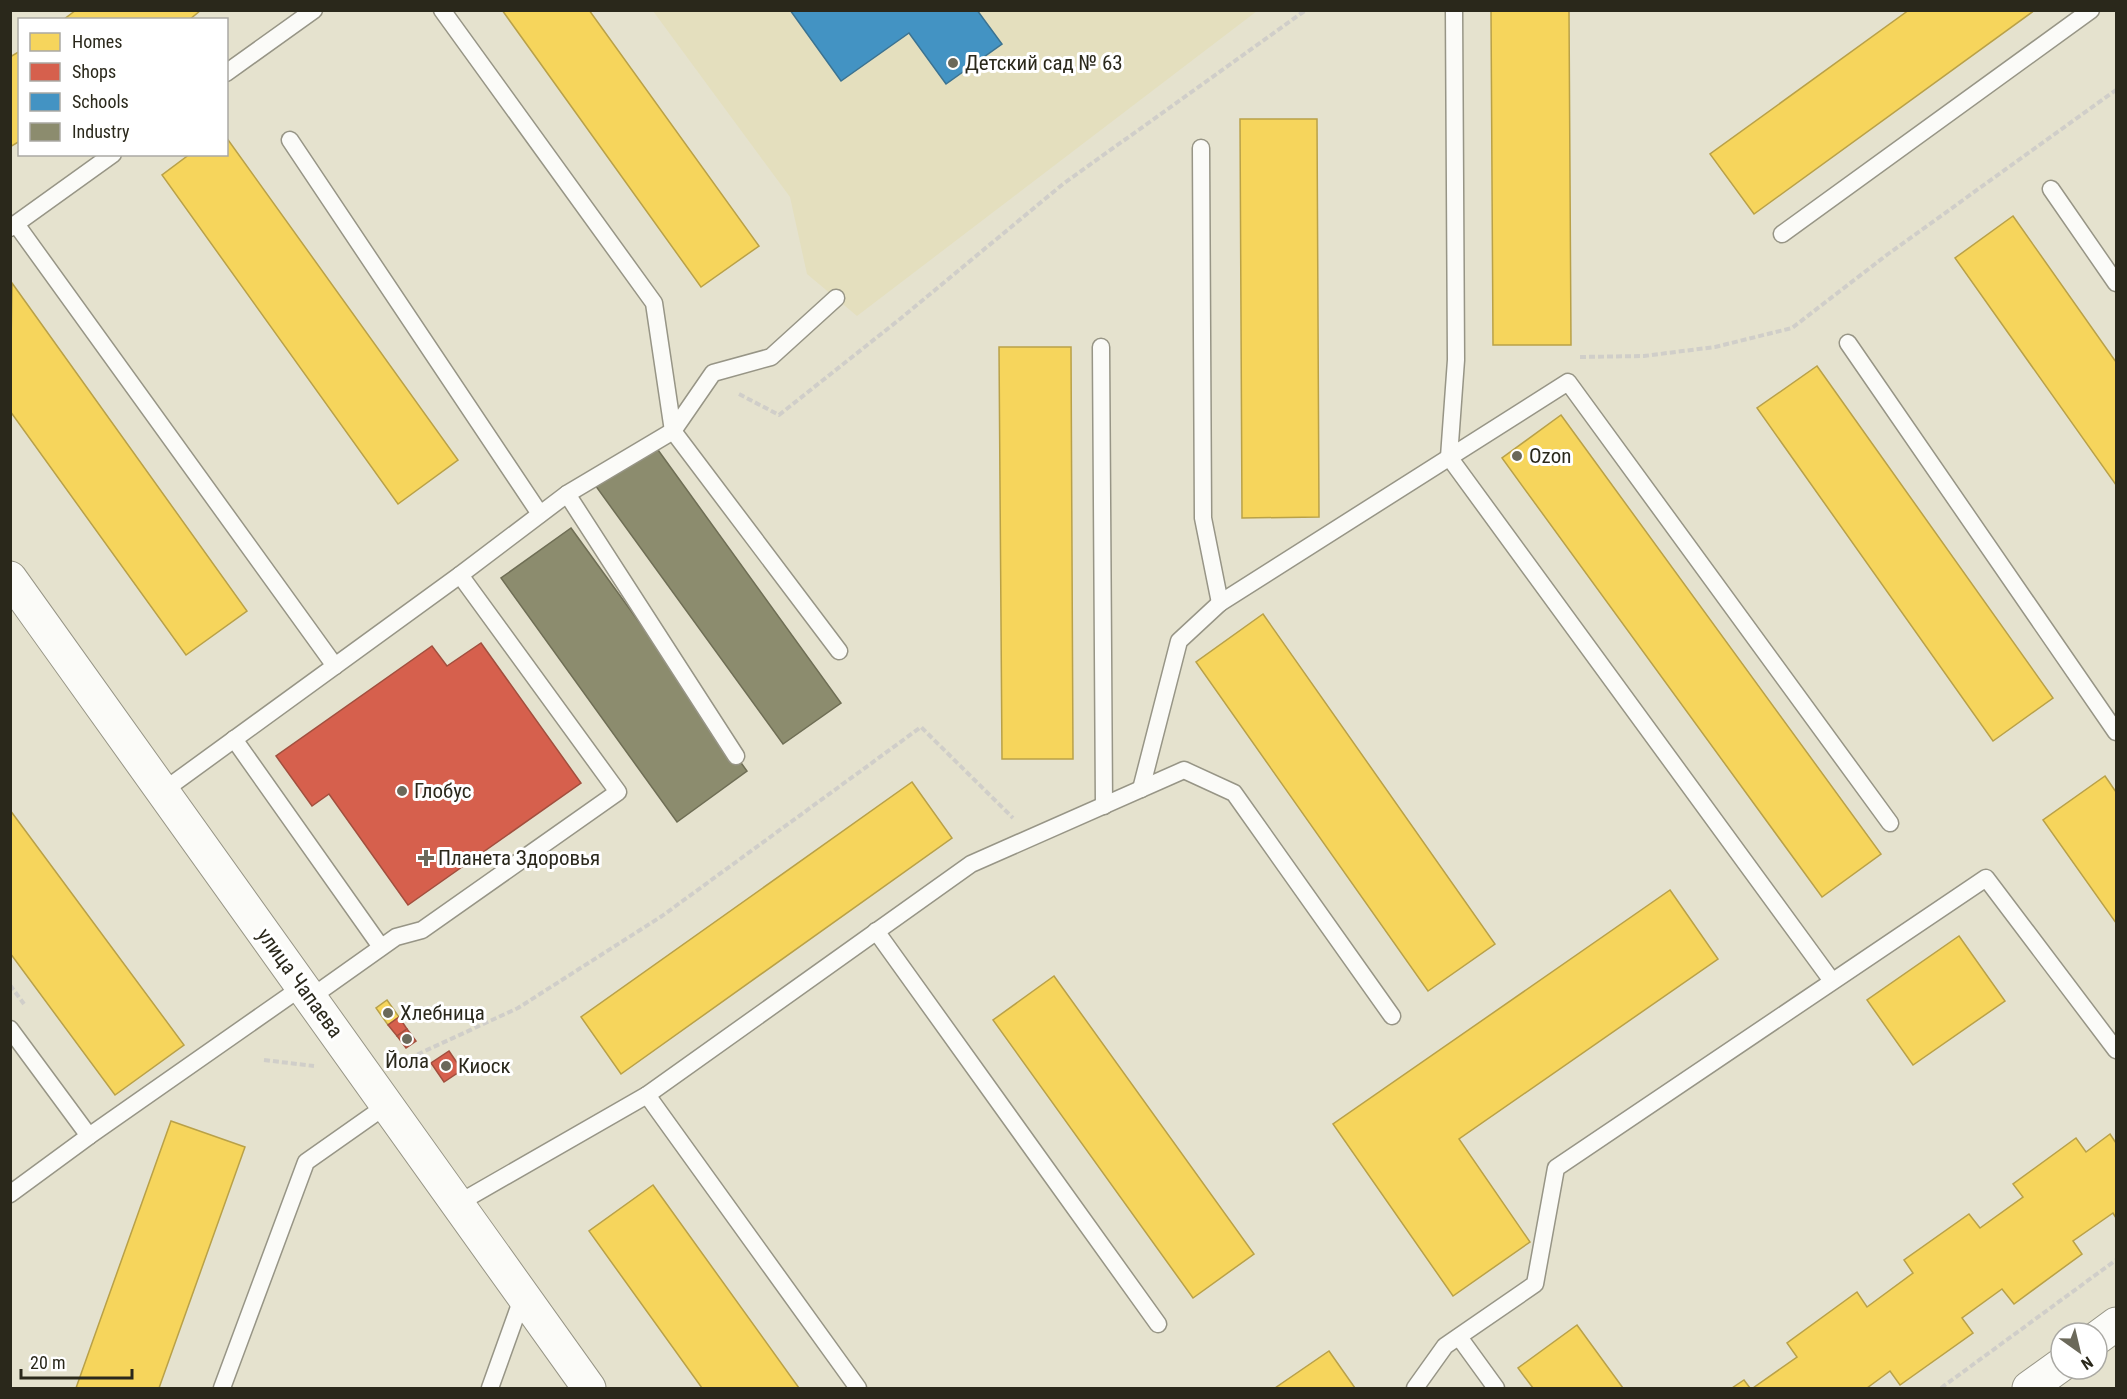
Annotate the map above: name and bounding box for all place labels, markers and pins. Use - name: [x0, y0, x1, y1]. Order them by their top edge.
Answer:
- place label: Детский сад № 63: [965, 51, 1123, 75]
- marker: Детский сад № 63: [946, 56, 960, 70]
- place label: Ozon: [1529, 444, 1571, 468]
- marker: Ozon: [1510, 449, 1524, 463]
- place label: Глобус: [414, 779, 472, 803]
- marker: Глобус: [395, 784, 409, 798]
- place label: Планета Здоровья: [438, 846, 600, 870]
- marker: Планета Здоровья: [419, 851, 433, 865]
- place label: Хлебница: [400, 1001, 485, 1025]
- marker: Хлебница: [381, 1006, 395, 1020]
- marker: Йола: [400, 1032, 414, 1046]
- place label: Йола: [385, 1049, 429, 1073]
- place label: Киоск: [458, 1054, 511, 1078]
- marker: Киоск: [439, 1059, 453, 1073]

